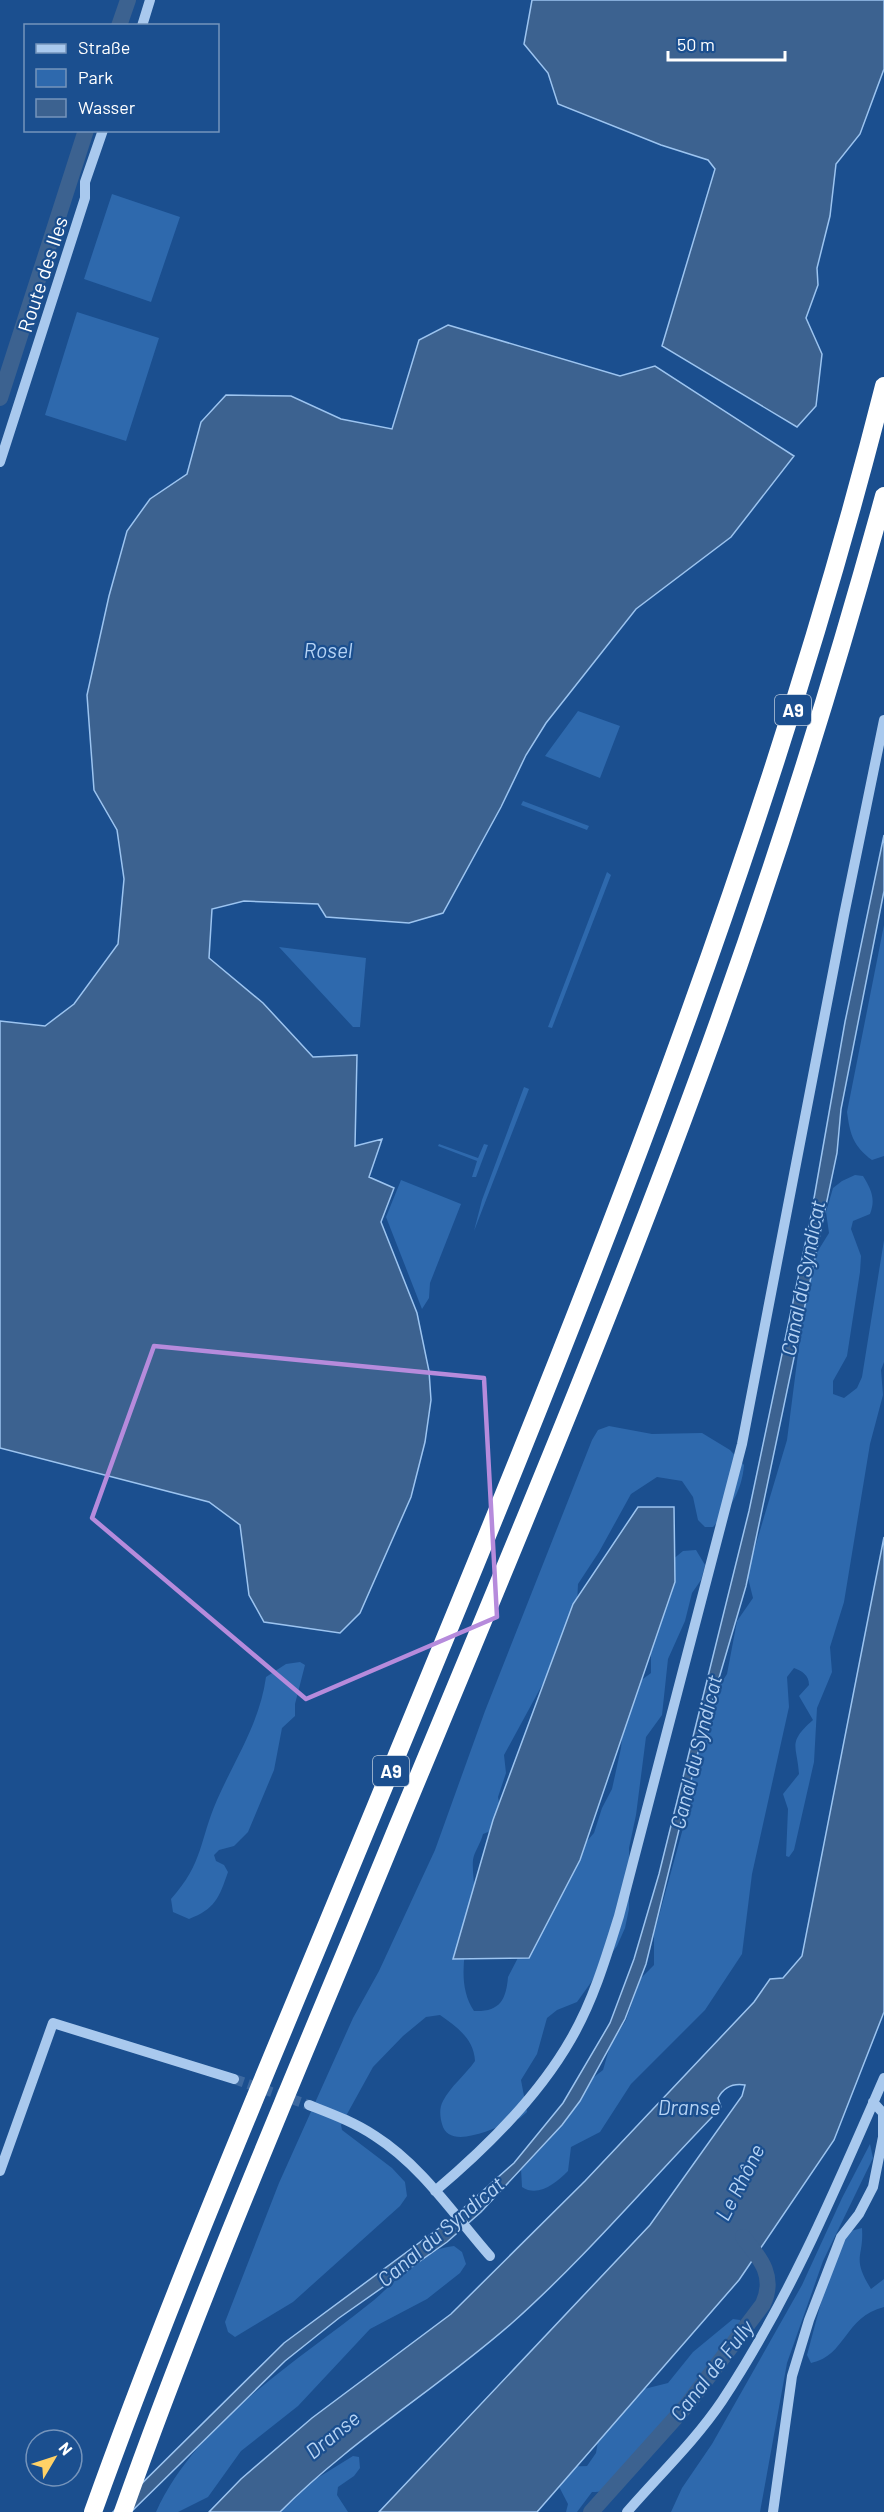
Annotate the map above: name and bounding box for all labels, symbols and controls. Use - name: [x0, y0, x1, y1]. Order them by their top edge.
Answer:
- legend: [24, 24, 219, 132]
- scale bar: [668, 24, 785, 62]
- text: 50 m: [677, 33, 715, 55]
- text: Straße: [78, 36, 130, 58]
- text: Park: [78, 66, 113, 88]
- text: Wasser: [78, 96, 136, 118]
- street label: Route des Iles: [12, 213, 72, 335]
- water label: Rosel: [304, 637, 353, 662]
- road number: A9: [775, 695, 811, 725]
- water label: Canal du Syndicat: [775, 1198, 829, 1358]
- water label: Canal du Syndicat: [664, 1672, 726, 1832]
- road number: A9: [373, 1756, 409, 1786]
- water label: Dranse: [658, 2094, 720, 2119]
- water label: Le Rhône: [709, 2140, 769, 2224]
- water label: Canal du Syndicat: [372, 2170, 509, 2291]
- water label: Canal de Fully: [664, 2314, 758, 2425]
- water label: Dranse: [300, 2405, 364, 2463]
- north arrow: [24, 2428, 84, 2488]
- text: N: [55, 2438, 77, 2458]

